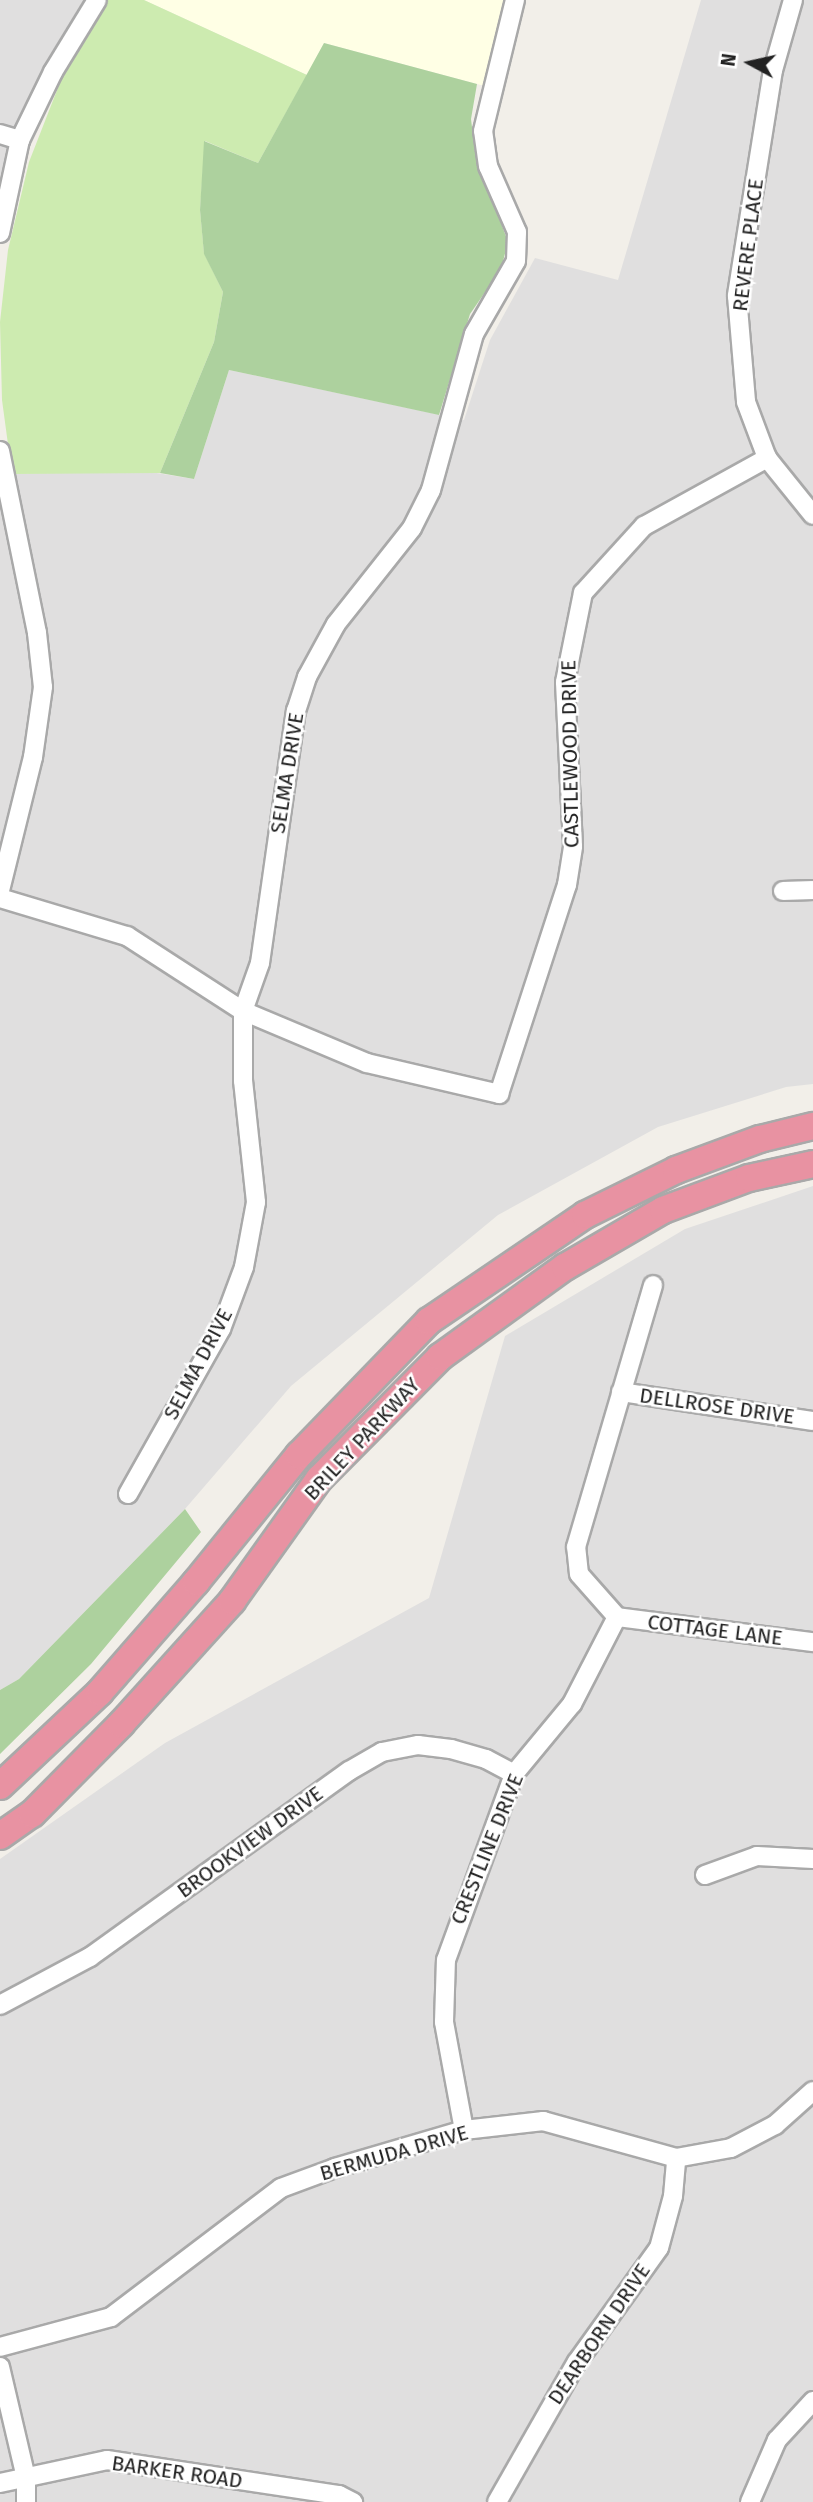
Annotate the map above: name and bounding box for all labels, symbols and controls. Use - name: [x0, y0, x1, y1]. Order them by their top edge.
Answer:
- north arrow: [715, 28, 785, 98]
- text: N: [716, 52, 741, 68]
- street label: REVERE PLACE: [727, 177, 769, 313]
- street label: CASTLEWOOD DRIVE: [556, 660, 584, 848]
- street label: SELMA DRIVE: [265, 711, 309, 835]
- street label: SELMA DRIVE: [158, 1304, 238, 1424]
- street label: BRILEY PARKWAY: [299, 1373, 425, 1505]
- street label: DELLROSE DRIVE: [638, 1383, 796, 1429]
- street label: COTTAGE LANE: [646, 1609, 784, 1651]
- street label: CRESTLINE DRIVE: [445, 1770, 529, 1928]
- street label: BROOKVIEW DRIVE: [172, 1781, 328, 1903]
- street label: BERMUDA DRIVE: [317, 2120, 471, 2186]
- street label: DEARBORN DRIVE: [542, 2259, 656, 2409]
- street label: BARKER ROAD: [110, 2450, 244, 2494]

